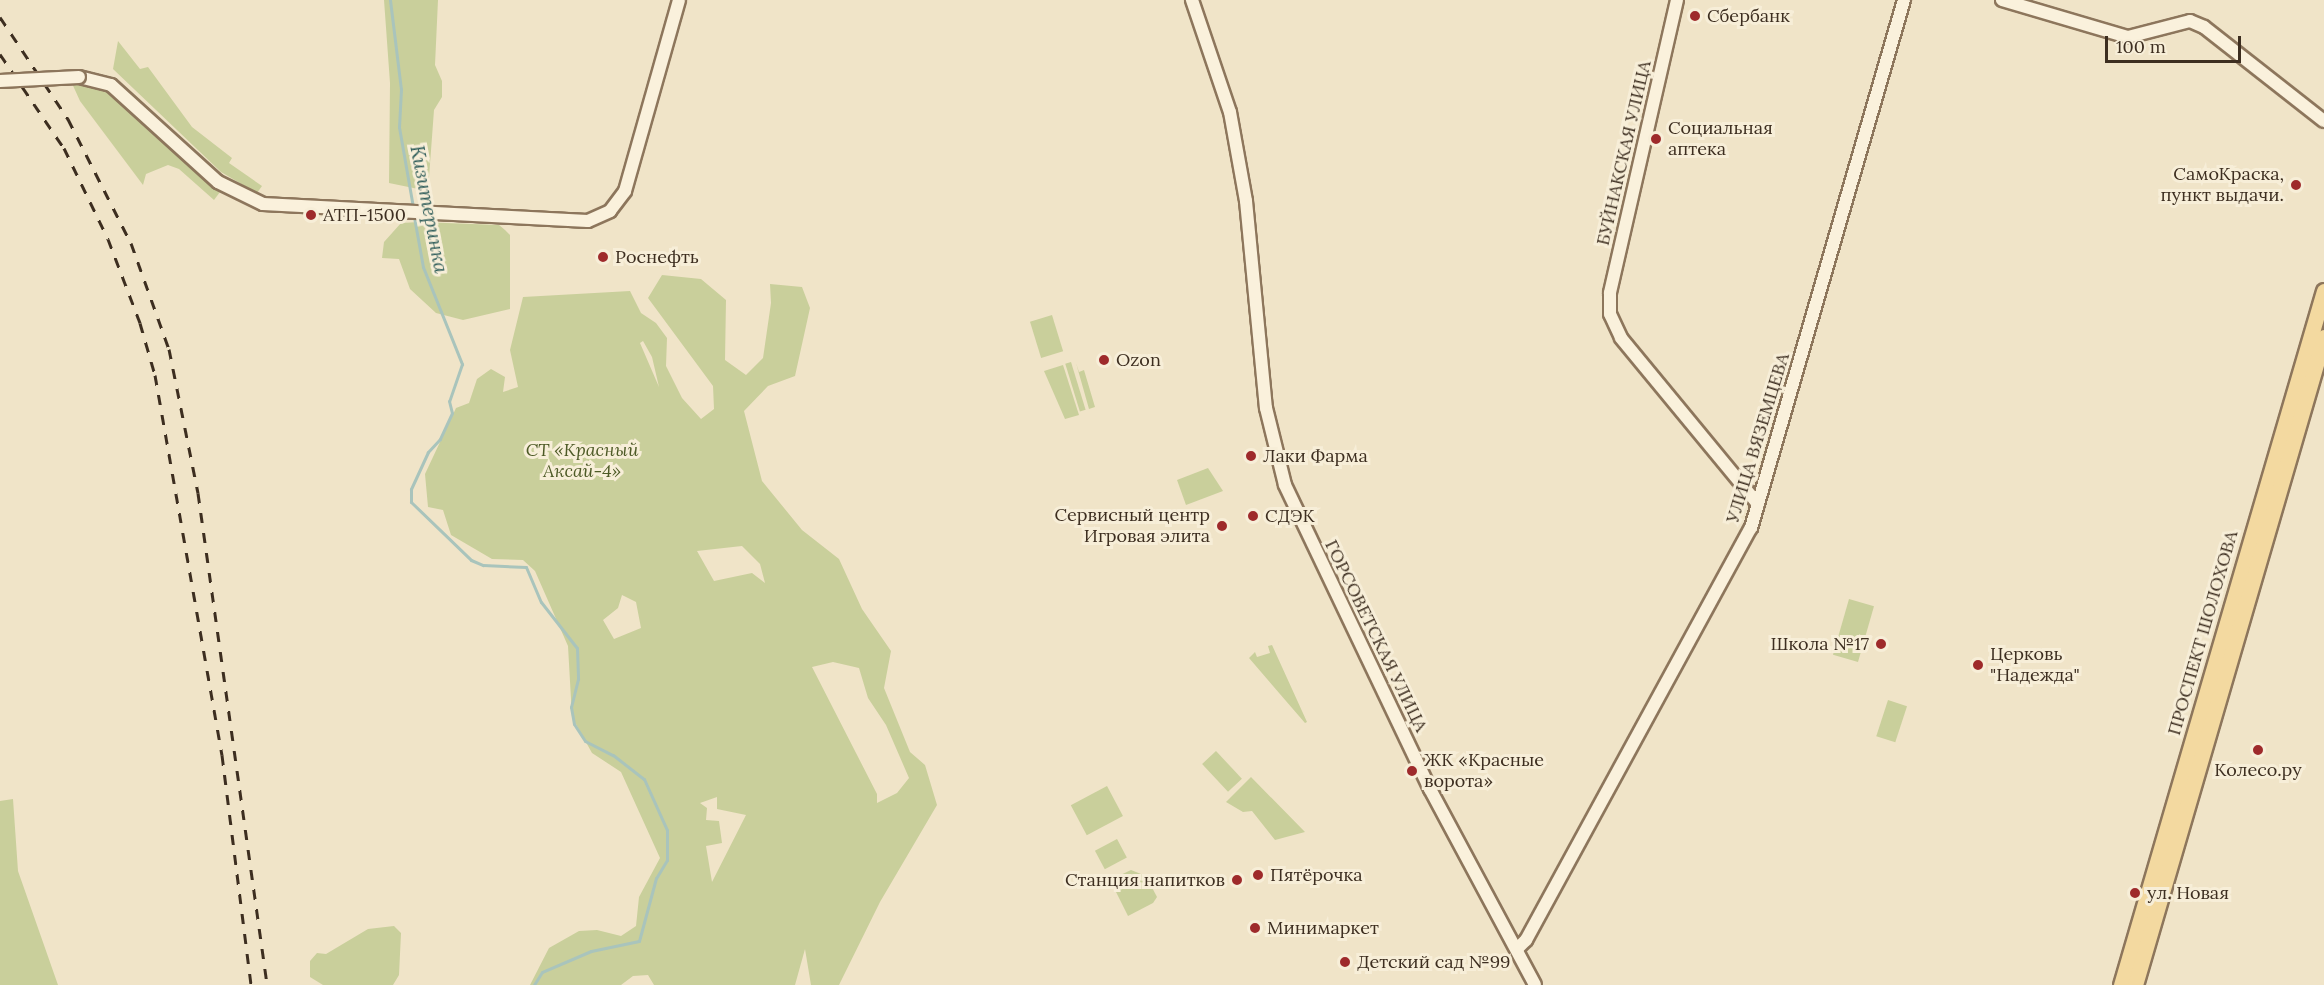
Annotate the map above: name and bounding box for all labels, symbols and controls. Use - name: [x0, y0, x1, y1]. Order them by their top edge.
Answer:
- place label: Сбербанк: [1707, 5, 1790, 27]
- marker: Сбербанк: [1688, 9, 1702, 23]
- scale bar: [2108, 24, 2244, 62]
- text: 100 m: [2116, 35, 2166, 58]
- street label: БУЙНАКСКАЯ УЛИЦА: [1592, 58, 1656, 248]
- place label: Социальная аптека: [1668, 118, 1773, 160]
- marker: Социальная аптека: [1649, 132, 1663, 146]
- water label: Кизитеринка: [406, 143, 454, 275]
- place label: СамоКраска, пункт выдачи.: [2161, 164, 2284, 207]
- marker: СамоКраска, пункт выдачи.: [2289, 178, 2303, 192]
- place label: АТП-1500: [323, 204, 406, 226]
- marker: АТП-1500: [304, 208, 318, 222]
- place label: Роснефть: [615, 246, 699, 268]
- marker: Роснефть: [596, 250, 610, 264]
- place label: Ozon: [1116, 349, 1161, 371]
- street label: УЛИЦА ВЯЗЕМЦЕВА: [1722, 350, 1794, 526]
- marker: Ozon: [1097, 353, 1111, 367]
- park label: СТ «Красный Аксай-4»: [526, 440, 638, 482]
- place label: Лаки Фарма: [1263, 445, 1368, 467]
- marker: Лаки Фарма: [1244, 449, 1258, 463]
- place label: Сервисный центр Игровая элита: [1054, 505, 1210, 548]
- place label: СДЭК: [1265, 505, 1315, 527]
- marker: СДЭК: [1246, 509, 1260, 523]
- marker: Сервисный центр Игровая элита: [1215, 519, 1229, 533]
- street label: ПРОСПЕКТ ШОЛОХОВА: [2163, 528, 2243, 738]
- street label: ГОРСОВЕТСКАЯ УЛИЦА: [1320, 536, 1432, 736]
- place label: Школа №17: [1771, 633, 1869, 655]
- marker: Школа №17: [1874, 637, 1888, 651]
- place label: Церковь "Надежда": [1990, 644, 2080, 686]
- marker: Церковь "Надежда": [1971, 658, 1985, 672]
- marker: Колесо.ру: [2251, 743, 2265, 757]
- place label: ЖК «Красные ворота»: [1424, 750, 1544, 792]
- place label: Колесо.ру: [2214, 759, 2302, 781]
- marker: ЖК «Красные ворота»: [1405, 764, 1419, 778]
- place label: Пятёрочка: [1270, 864, 1362, 886]
- marker: Пятёрочка: [1251, 868, 1265, 882]
- place label: Станция напитков: [1065, 869, 1225, 891]
- marker: Станция напитков: [1230, 873, 1244, 887]
- place label: ул. Новая: [2147, 882, 2229, 904]
- marker: ул. Новая: [2128, 886, 2142, 900]
- place label: Минимаркет: [1267, 917, 1379, 939]
- marker: Минимаркет: [1248, 921, 1262, 935]
- place label: Детский сад №99: [1357, 951, 1511, 973]
- marker: Детский сад №99: [1338, 955, 1352, 969]

